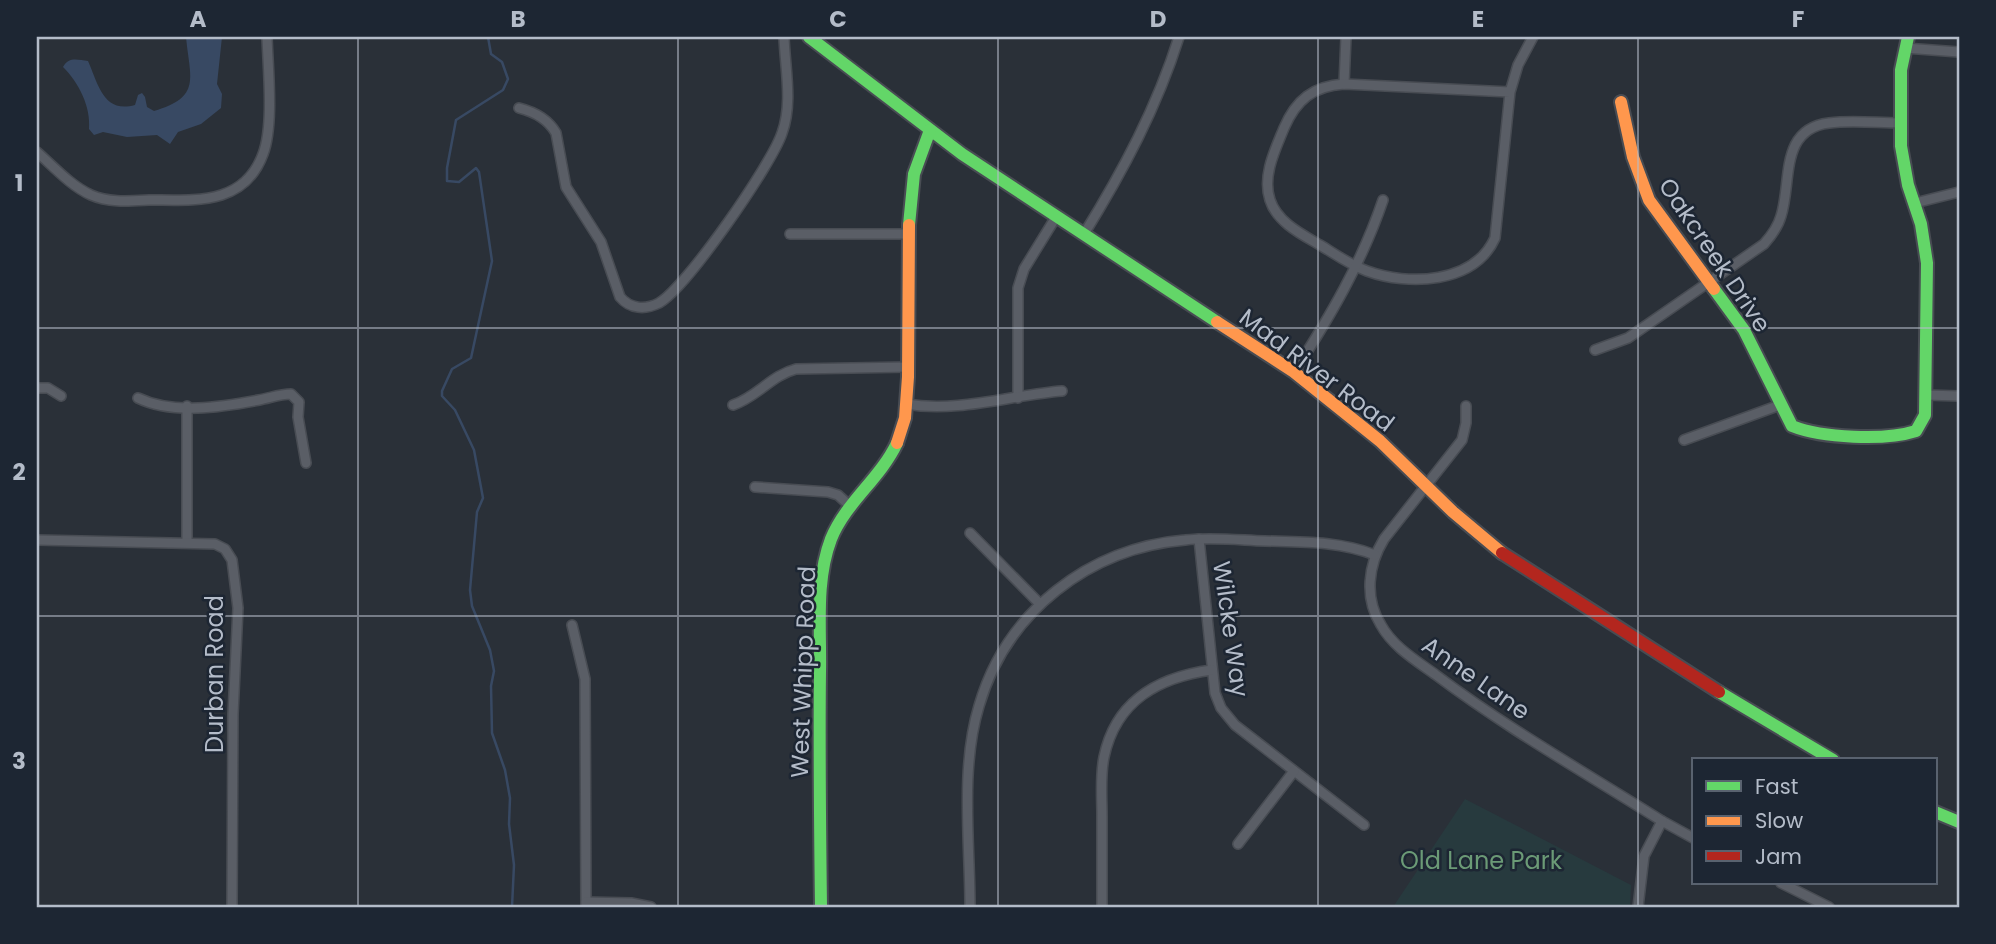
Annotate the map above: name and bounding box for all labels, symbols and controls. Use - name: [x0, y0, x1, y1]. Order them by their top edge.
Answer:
- text: A: [190, 3, 207, 35]
- text: B: [510, 3, 526, 35]
- text: C: [829, 3, 847, 35]
- text: D: [1150, 3, 1166, 35]
- text: E: [1472, 3, 1484, 35]
- text: F: [1792, 3, 1804, 35]
- text: 1: [15, 167, 23, 199]
- street label: Oakcreek Drive: [1651, 171, 1779, 339]
- street label: Mad River Road: [1233, 301, 1401, 439]
- text: 2: [12, 456, 26, 488]
- street label: Wilcke Way: [1205, 559, 1257, 699]
- street label: West Whipp Road: [783, 566, 823, 778]
- street label: Durban Road: [198, 595, 231, 753]
- street label: Anne Lane: [1415, 629, 1537, 727]
- text: 3: [12, 745, 26, 777]
- legend: [1692, 758, 1937, 884]
- text: Fast: [1755, 772, 1798, 801]
- text: Slow: [1755, 806, 1803, 835]
- text: Jam: [1755, 842, 1802, 871]
- park label: Old Lane Park: [1400, 844, 1563, 877]

